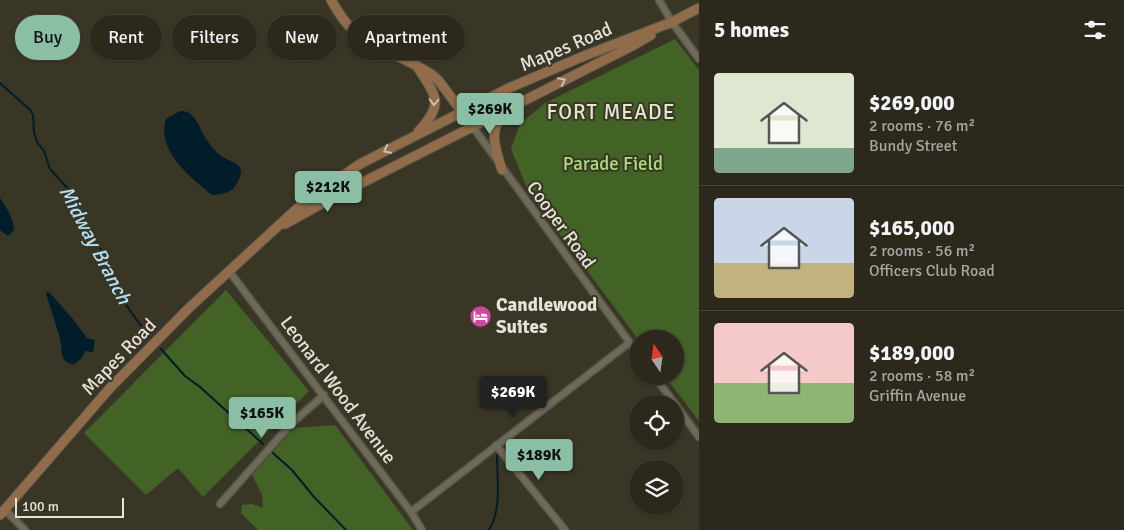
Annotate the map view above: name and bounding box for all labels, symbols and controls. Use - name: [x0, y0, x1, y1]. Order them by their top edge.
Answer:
- chip: Buy: [15, 15, 80, 60]
- chip: Rent: [90, 15, 162, 60]
- chip: Filters: [172, 15, 257, 60]
- chip: New: [267, 15, 337, 60]
- chip: Apartment: [347, 15, 465, 60]
- icon: filters: [1081, 16, 1109, 44]
- street label: Mapes Road: [516, 17, 616, 77]
- text: 5 homes: [714, 17, 789, 43]
- one-way arrow: [557, 77, 566, 87]
- text: $269,000: [869, 90, 955, 116]
- pin: $269K: [455, 92, 525, 135]
- icon: home: [754, 93, 814, 153]
- one-way arrow: [429, 98, 439, 106]
- text: $269K: [468, 99, 512, 119]
- district label: FORT MEADE: [546, 99, 676, 125]
- text: 2 rooms · 76 m²: [869, 116, 975, 136]
- text: Bundy Street: [869, 136, 957, 156]
- one-way arrow: [383, 144, 392, 154]
- park label: Parade Field: [563, 152, 663, 176]
- pin: $212K: [293, 170, 363, 213]
- street label: Cooper Road: [521, 176, 601, 274]
- text: $212K: [306, 177, 350, 197]
- water label: Midway Branch: [53, 182, 137, 309]
- text: $165,000: [869, 215, 955, 241]
- icon: home: [754, 218, 814, 278]
- text: 2 rooms · 56 m²: [869, 241, 975, 261]
- text: Officers Club Road: [869, 261, 995, 281]
- place label: Candlewood Suites: [496, 293, 597, 339]
- hotel icon: Candlewood Suites: [468, 304, 492, 328]
- street label: Leonard Wood Avenue: [275, 311, 401, 469]
- street label: Mapes Road: [76, 314, 162, 400]
- north arrow: [629, 330, 684, 385]
- map controls: [629, 330, 684, 515]
- text: $189,000: [869, 340, 955, 366]
- icon: home: [754, 343, 814, 403]
- text: 2 rooms · 58 m²: [869, 366, 975, 386]
- pin: $269K: [478, 376, 548, 418]
- text: $269K: [491, 382, 535, 402]
- text: Griffin Avenue: [869, 386, 966, 406]
- button: locate: [629, 395, 684, 450]
- pin: $165K: [227, 396, 297, 439]
- text: $165K: [240, 403, 284, 423]
- pin: $189K: [504, 438, 574, 481]
- text: $189K: [517, 445, 561, 465]
- button: layers: [629, 460, 684, 515]
- scale bar: [15, 495, 124, 518]
- text: 100 m: [22, 498, 59, 515]

